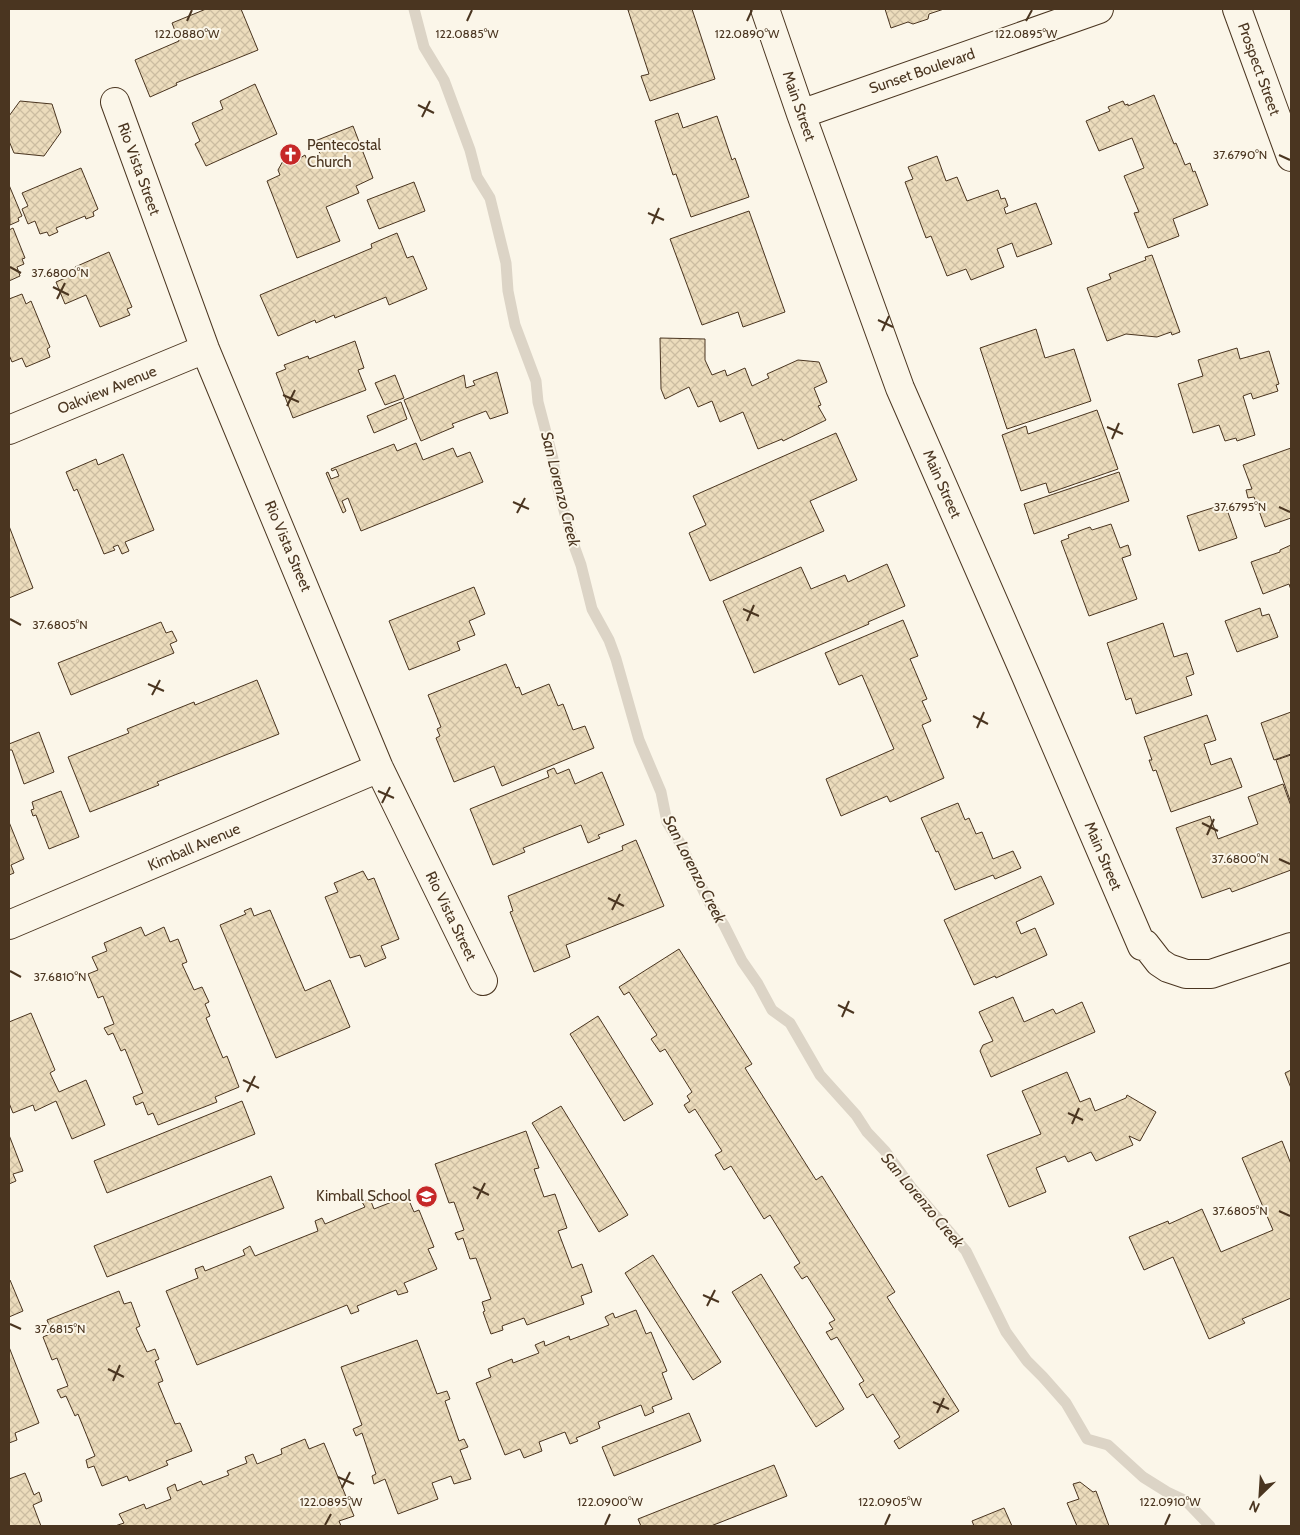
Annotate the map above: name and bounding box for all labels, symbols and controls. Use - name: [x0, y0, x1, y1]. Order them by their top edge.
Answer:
- street label: Prospect Street: [1234, 20, 1284, 118]
- text: 122.0880°W: [155, 26, 220, 41]
- text: 122.0885°W: [435, 26, 499, 41]
- text: 122.0890°W: [715, 26, 780, 41]
- text: 122.0895°W: [995, 26, 1058, 41]
- street label: Sunset Boulevard: [867, 44, 977, 98]
- street label: Main Street: [779, 69, 819, 143]
- street label: Rio Vista Street: [114, 120, 164, 218]
- place label: Pentecostal Church: [307, 136, 381, 171]
- church icon: Pentecostal Church: [279, 142, 303, 166]
- text: 37.6790°N: [1213, 147, 1267, 162]
- text: 37.6800°N: [31, 265, 89, 280]
- street label: Oakview Avenue: [55, 362, 160, 418]
- water label: San Lorenzo Creek: [537, 430, 584, 550]
- street label: Main Street: [919, 447, 965, 521]
- street label: Rio Vista Street: [261, 498, 315, 594]
- text: 37.6795°N: [1214, 499, 1266, 514]
- text: 37.6805°N: [32, 617, 88, 632]
- water label: San Lorenzo Creek: [659, 812, 730, 927]
- street label: Kimball Avenue: [145, 819, 243, 875]
- street label: Main Street: [1080, 819, 1126, 893]
- text: 37.6800°N: [1211, 851, 1269, 866]
- street label: Rio Vista Street: [422, 868, 480, 964]
- text: 37.6810°N: [34, 969, 86, 984]
- water label: San Lorenzo Creek: [877, 1149, 969, 1253]
- school or university icon: Kimball School: [415, 1184, 439, 1208]
- place label: Kimball School: [316, 1187, 411, 1205]
- text: 37.6805°N: [1212, 1203, 1268, 1218]
- text: 37.6815°N: [35, 1321, 86, 1336]
- north arrow: [1235, 1470, 1285, 1520]
- text: 122.0895°W: [300, 1494, 363, 1509]
- text: 122.0900°W: [577, 1494, 643, 1509]
- text: 122.0905°W: [858, 1494, 922, 1509]
- text: 122.0910°W: [1139, 1494, 1201, 1509]
- text: N: [1246, 1497, 1263, 1517]

